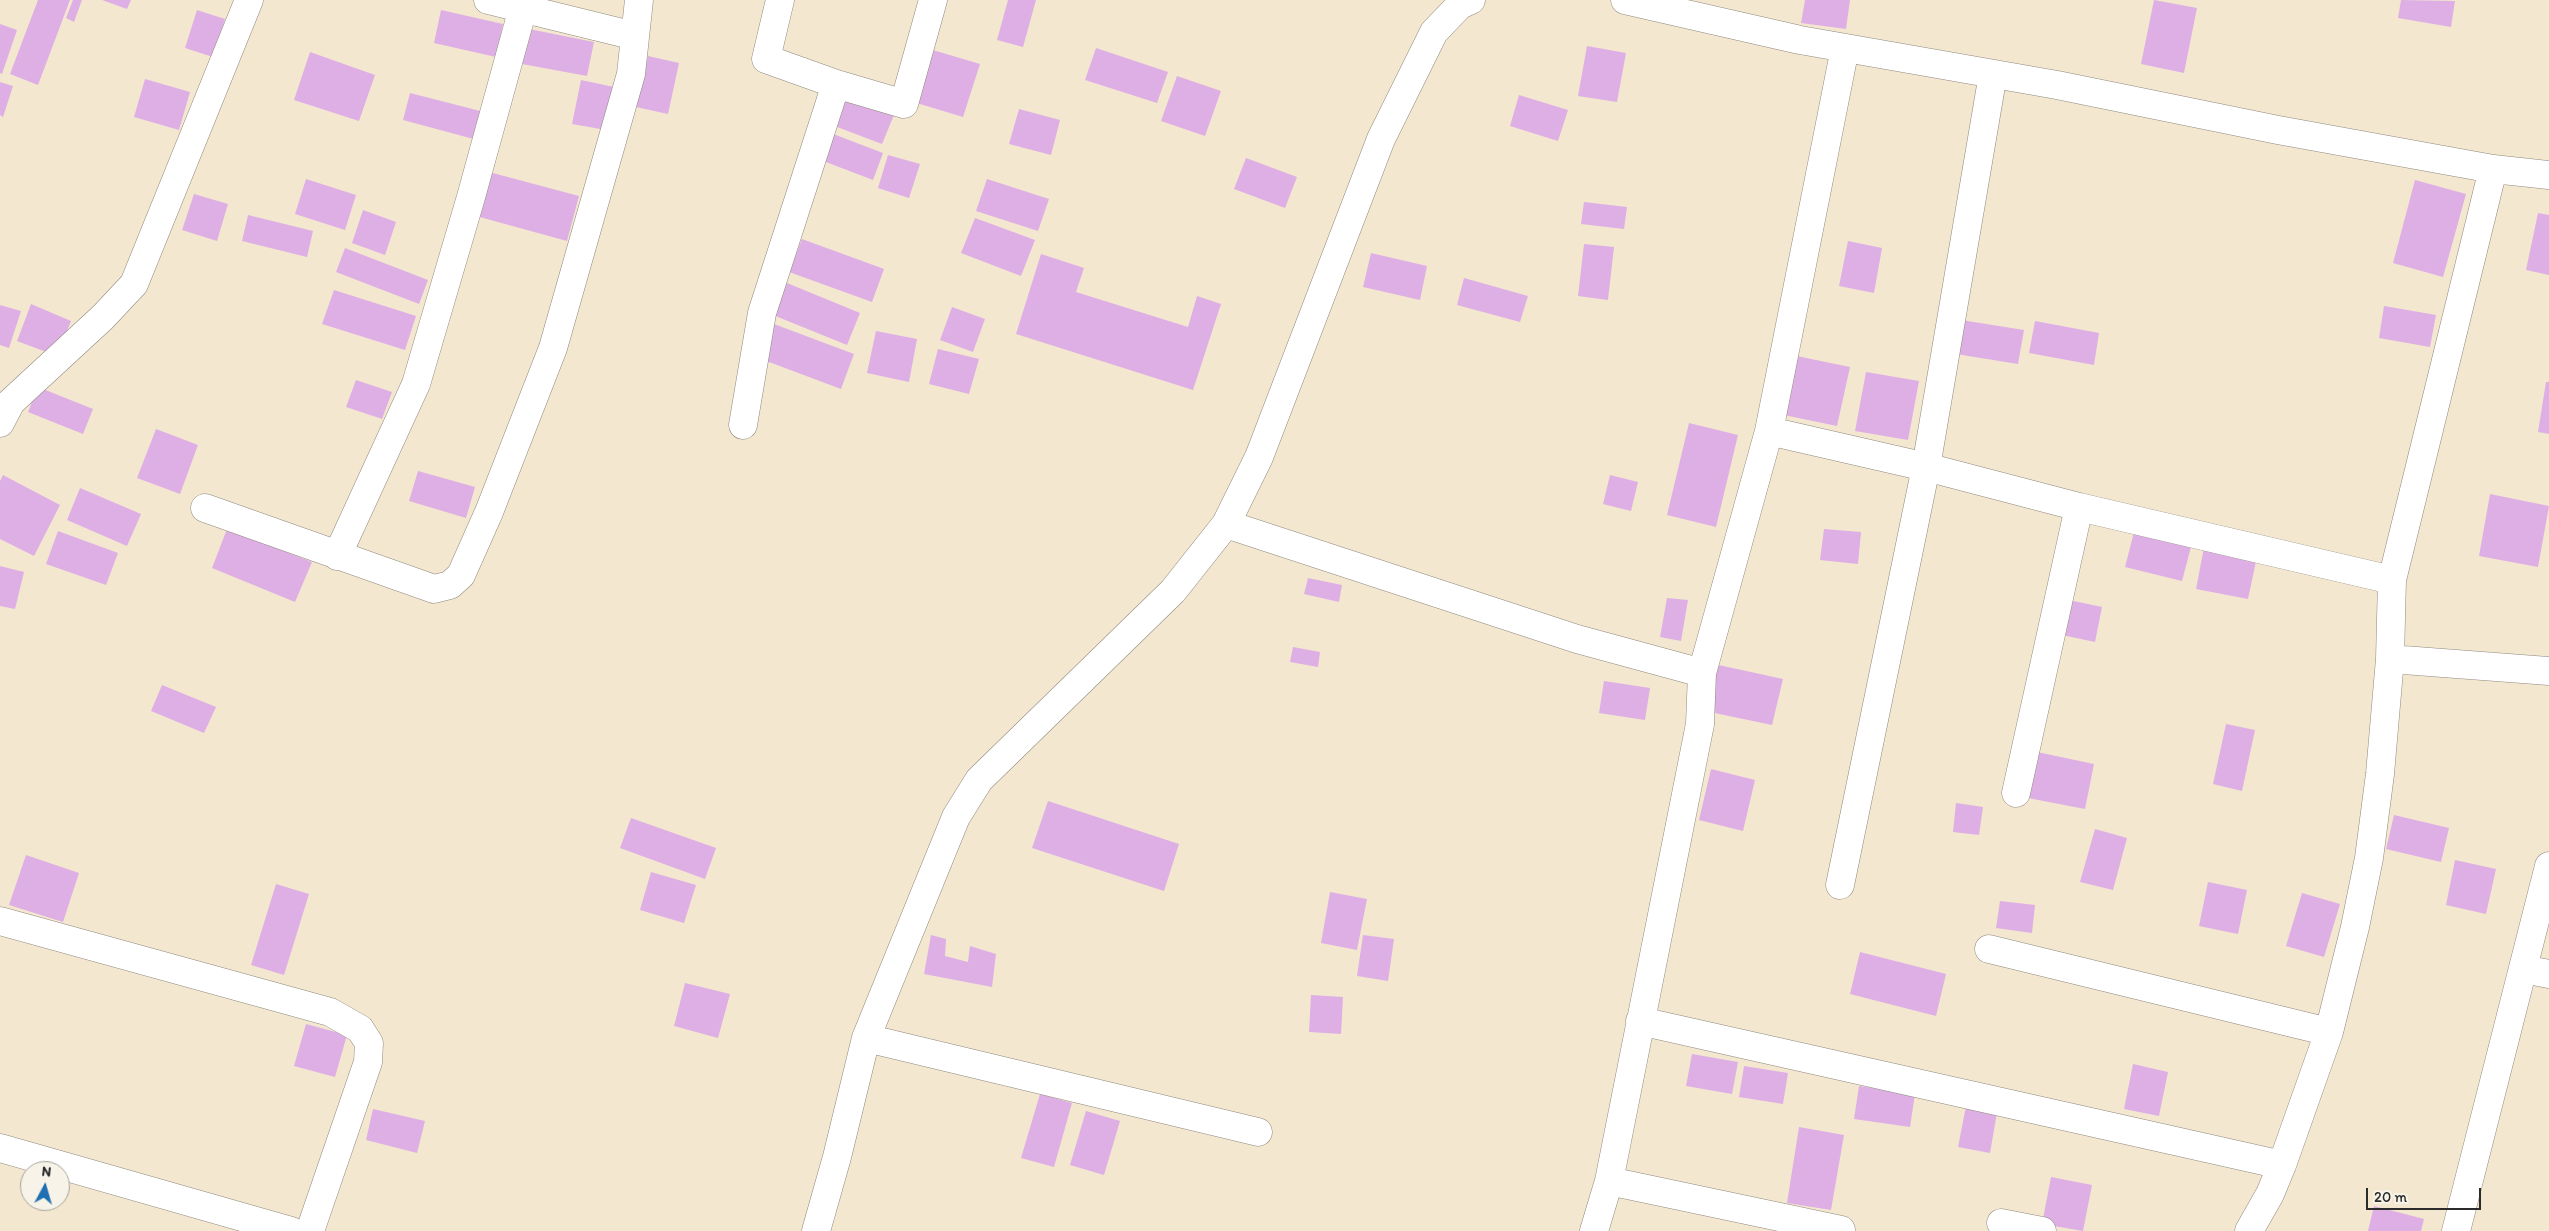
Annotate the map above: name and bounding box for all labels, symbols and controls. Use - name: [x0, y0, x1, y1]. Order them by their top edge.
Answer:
- north arrow: [20, 1161, 70, 1211]
- text: N: [41, 1163, 52, 1181]
- scale bar: [2369, 1178, 2484, 1210]
- text: 20 m: [2374, 1188, 2407, 1206]

